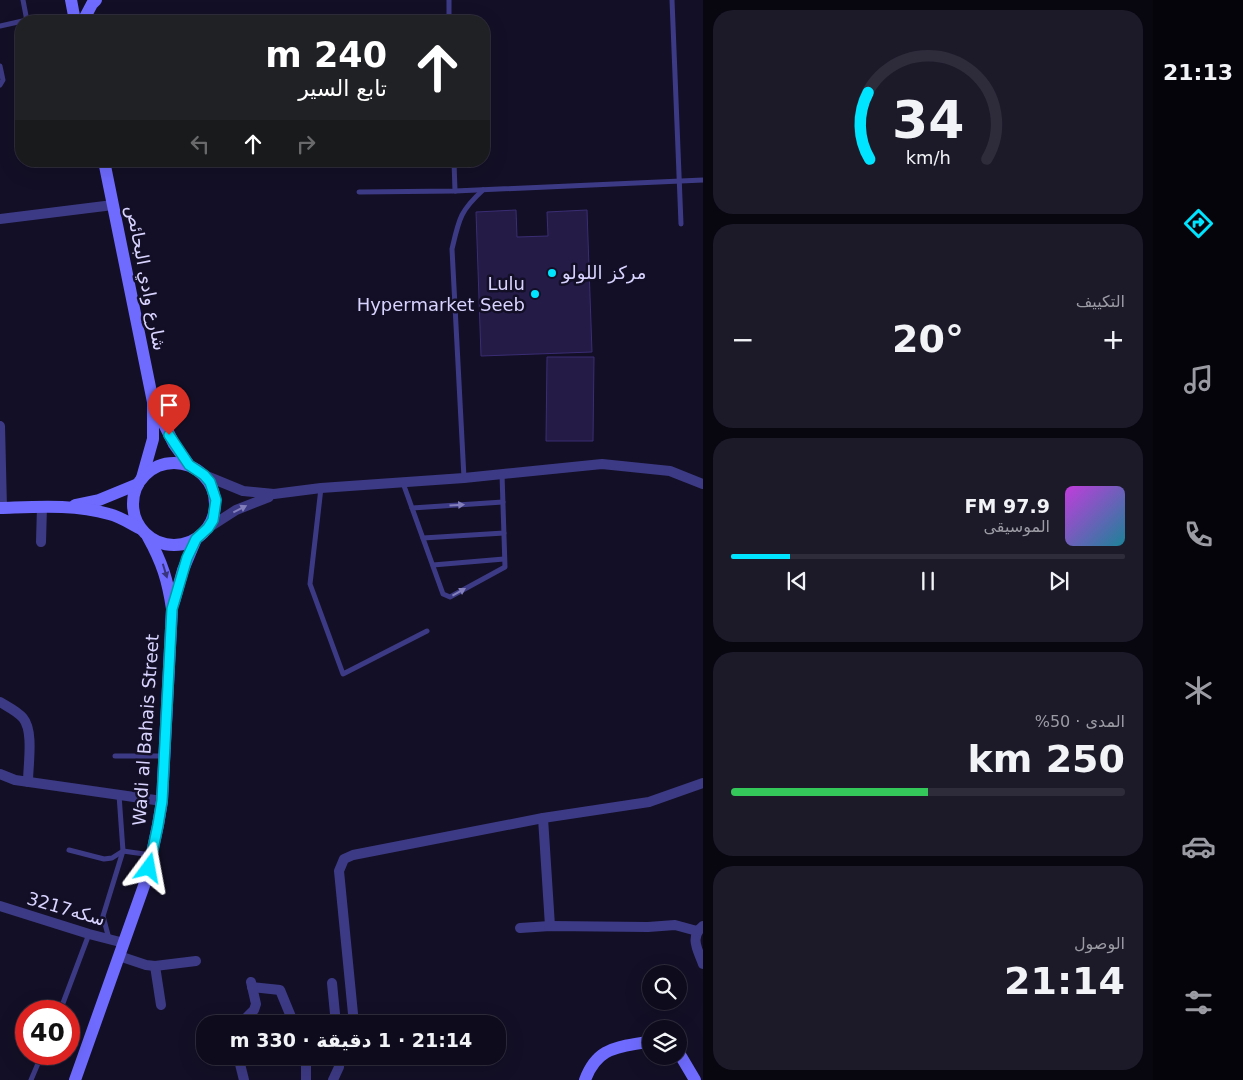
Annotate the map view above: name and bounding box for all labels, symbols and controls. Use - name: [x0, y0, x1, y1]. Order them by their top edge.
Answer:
- text: 240 m: [265, 35, 387, 75]
- icon: ahead: [405, 35, 470, 100]
- text: 21:13: [1163, 60, 1233, 85]
- text: تابع السير: [298, 76, 387, 101]
- text: 34: [892, 90, 964, 150]
- icon: left: [186, 130, 214, 158]
- icon: ahead: [239, 130, 267, 158]
- icon: right: [292, 130, 320, 158]
- text: km/h: [905, 147, 951, 168]
- street label: شارع وادي البحائص: [121, 204, 171, 352]
- icon: directions: [1181, 206, 1216, 241]
- place label: مركز اللولو: [561, 262, 646, 284]
- marker: مركز اللولو: [546, 267, 558, 279]
- place label: Lulu Hypermarket Seeb: [357, 273, 525, 315]
- marker: Lulu Hypermarket Seeb: [529, 288, 541, 300]
- text: التكييف: [1076, 292, 1125, 311]
- text: 20°: [892, 317, 964, 361]
- text: −: [731, 323, 754, 356]
- text: +: [1102, 323, 1125, 356]
- icon: music: [1181, 362, 1216, 397]
- pin: [148, 384, 190, 435]
- icon: arrive: [155, 391, 183, 419]
- text: 97.9 FM: [965, 495, 1050, 517]
- one-way arrow: [450, 501, 466, 509]
- one-way arrow: [233, 505, 247, 513]
- text: الموسيقى: [984, 517, 1050, 536]
- icon: phone: [1181, 517, 1216, 552]
- one-way arrow: [161, 564, 169, 579]
- icon: previous: [783, 567, 811, 595]
- icon: pause: [914, 567, 942, 595]
- icon: next: [1045, 567, 1073, 595]
- one-way arrow: [451, 588, 466, 596]
- street label: Wadi al Bahais Street: [128, 633, 163, 827]
- icon: climate: [1181, 673, 1216, 708]
- text: المدى · 50%: [1035, 712, 1125, 731]
- text: 250 km: [968, 737, 1125, 781]
- icon: car: [1181, 829, 1216, 864]
- position arrow: [122, 841, 174, 893]
- street label: سكه3217: [25, 887, 108, 930]
- text: الوصول: [1074, 934, 1125, 953]
- text: 21:14: [1004, 959, 1125, 1003]
- map controls: [642, 965, 687, 1065]
- button: search: [642, 965, 687, 1010]
- icon: filters: [1181, 985, 1216, 1020]
- speed limit sign: 40: [15, 1000, 80, 1065]
- button: layers: [642, 1020, 687, 1065]
- text: 21:14 · 1 دقيقة · 330 m: [230, 1029, 472, 1051]

